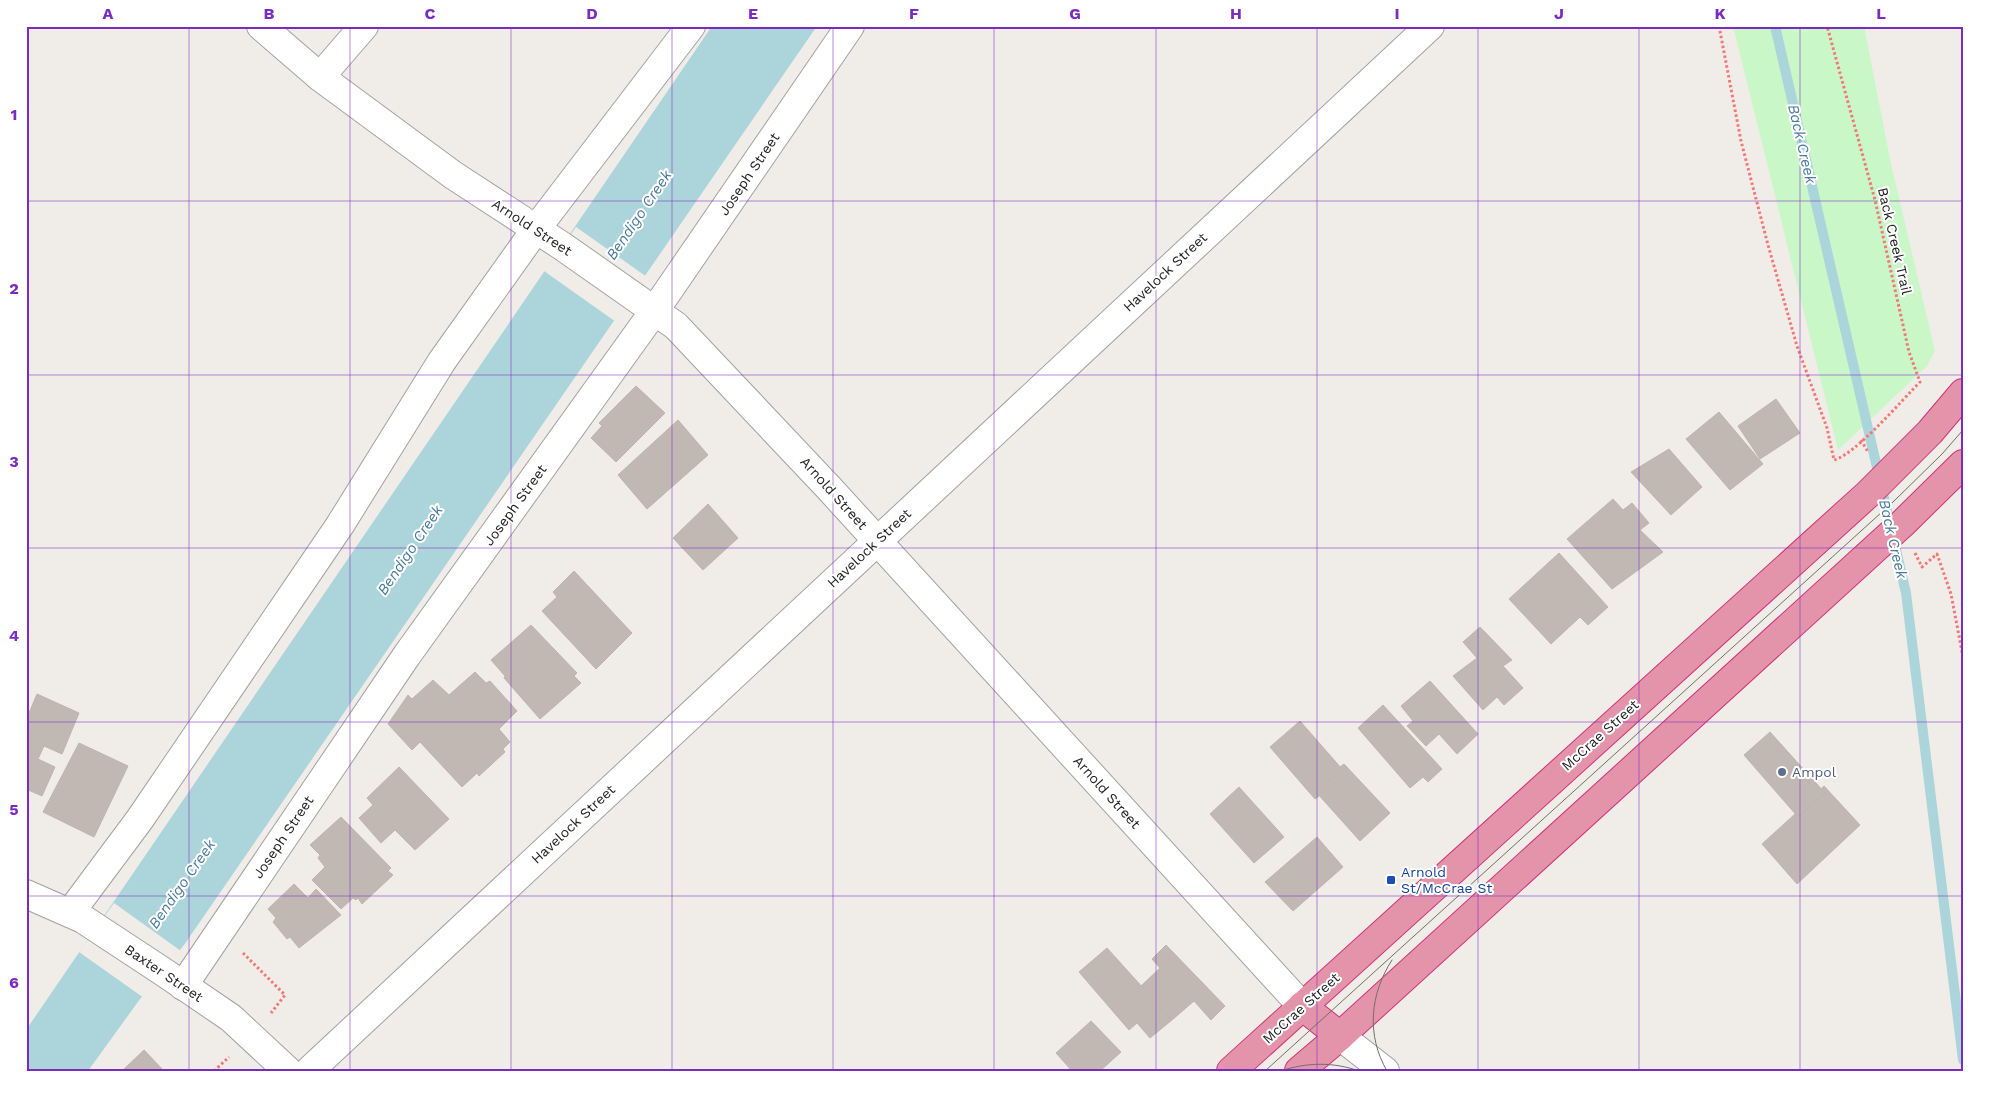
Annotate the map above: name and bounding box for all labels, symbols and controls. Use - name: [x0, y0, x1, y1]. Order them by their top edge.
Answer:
- text: A: [103, 4, 114, 23]
- text: B: [264, 4, 275, 23]
- text: C: [425, 4, 436, 23]
- text: D: [586, 4, 598, 23]
- text: E: [748, 4, 758, 23]
- text: F: [909, 4, 919, 23]
- text: G: [1069, 4, 1081, 23]
- text: H: [1230, 4, 1242, 23]
- text: I: [1394, 4, 1400, 23]
- text: J: [1554, 4, 1564, 23]
- text: K: [1714, 4, 1726, 23]
- text: L: [1876, 4, 1886, 23]
- water label: Back Creek: [1784, 103, 1820, 186]
- text: 1: [11, 105, 17, 124]
- street label: Joseph Street: [716, 130, 783, 218]
- water label: Bendigo Creek: [602, 166, 676, 263]
- street label: Back Creek Trail: [1875, 186, 1915, 297]
- street label: Arnold Street: [489, 195, 575, 259]
- street label: Havelock Street: [1120, 229, 1210, 315]
- text: 2: [9, 279, 19, 298]
- text: 3: [9, 452, 19, 471]
- street label: Arnold Street: [797, 453, 871, 533]
- street label: Joseph Street: [480, 461, 550, 549]
- water label: Back Creek: [1875, 498, 1911, 581]
- water label: Bendigo Creek: [373, 501, 447, 598]
- street label: Havelock Street: [824, 505, 914, 591]
- text: 4: [9, 626, 19, 645]
- street label: McCrae Street: [1558, 696, 1642, 774]
- street label: Arnold Street: [1070, 752, 1144, 832]
- place label: Ampol: [1792, 764, 1837, 780]
- marker: Ampol: [1776, 766, 1788, 778]
- street label: Havelock Street: [528, 781, 618, 867]
- street label: Joseph Street: [250, 793, 317, 881]
- text: 5: [9, 800, 19, 819]
- water label: Bendigo Creek: [145, 835, 220, 932]
- place label: Arnold St/McCrae St: [1401, 864, 1492, 896]
- marker: Arnold St/McCrae St: [1385, 874, 1397, 886]
- street label: Baxter Street: [122, 941, 206, 1005]
- street label: McCrae Street: [1259, 969, 1343, 1047]
- text: 6: [9, 973, 19, 992]

